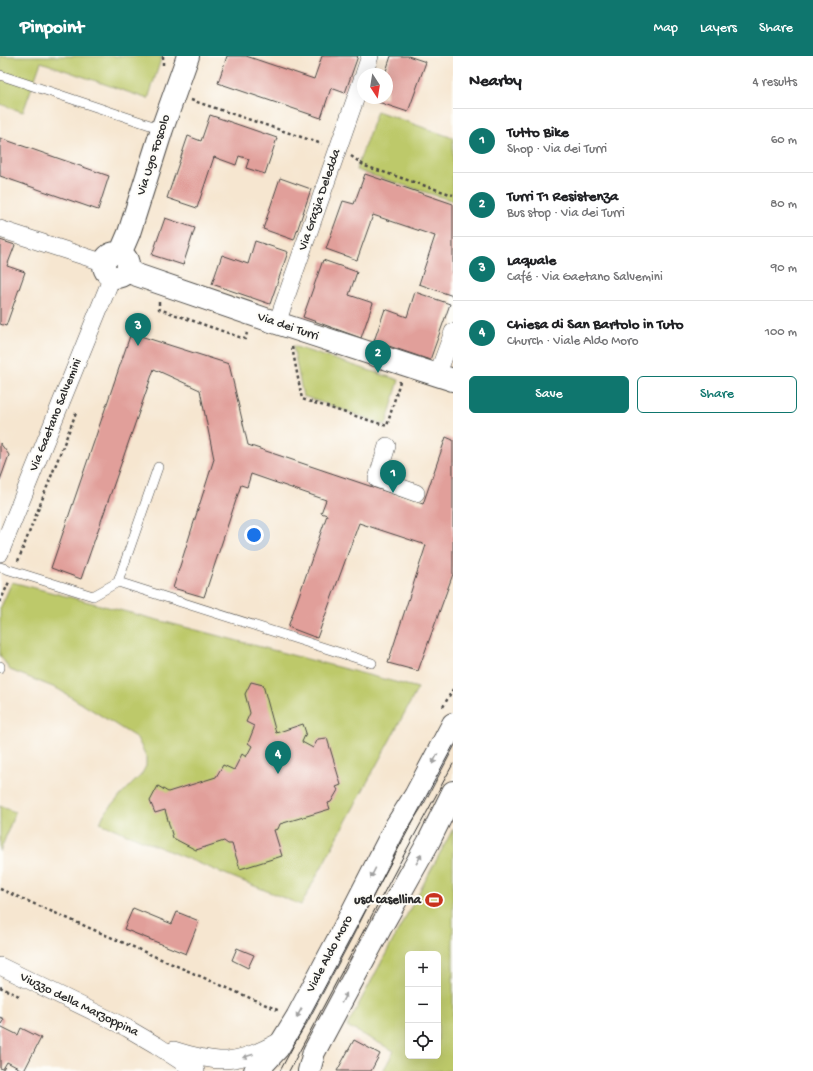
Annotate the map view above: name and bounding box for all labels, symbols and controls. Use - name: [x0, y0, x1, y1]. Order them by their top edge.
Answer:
- text: Pinpoint: [20, 17, 84, 40]
- text: Map: [654, 20, 678, 37]
- text: Layers: [700, 20, 737, 37]
- text: Share: [759, 20, 793, 37]
- north arrow: [357, 68, 393, 104]
- text: Nearby: [469, 72, 522, 92]
- text: 4 results: [753, 75, 797, 90]
- street label: Via Ugo Foscolo: [134, 112, 174, 198]
- text: Tutto Bike: [507, 124, 569, 142]
- text: 1: [479, 133, 485, 148]
- text: 60 m: [771, 133, 797, 148]
- text: Shop · Via dei Turri: [507, 142, 607, 157]
- street label: Via Grazia Deledda: [295, 147, 345, 254]
- text: Turri T1 Resistenza: [507, 188, 618, 206]
- text: 2: [479, 197, 485, 212]
- text: 80 m: [770, 197, 797, 212]
- text: Bus stop · Via dei Turri: [507, 206, 625, 221]
- text: Laquale: [507, 252, 556, 270]
- text: 3: [479, 261, 485, 276]
- text: 90 m: [771, 261, 797, 276]
- text: Café · Via Gaetano Salvemini: [507, 270, 663, 285]
- street label: Via dei Turri: [254, 309, 321, 345]
- pin: 3: [125, 313, 151, 346]
- text: Chiesa di San Bartolo in Tuto: [507, 316, 684, 334]
- text: 4: [479, 325, 485, 340]
- text: 100 m: [765, 325, 797, 340]
- text: Church · Viale Aldo Moro: [507, 334, 638, 349]
- pin: 2: [365, 340, 391, 373]
- street label: Via Gaetano Salvemini: [26, 356, 86, 475]
- button: Save: [469, 376, 629, 413]
- button: Share: [637, 376, 797, 413]
- pin: 1: [380, 460, 406, 493]
- your location: [244, 525, 264, 545]
- pin: 4: [265, 741, 291, 774]
- one-way arrow: [432, 753, 438, 765]
- one-way arrow: [415, 854, 422, 865]
- one-way arrow: [369, 867, 376, 878]
- sports icon: usd casellina: [424, 890, 444, 910]
- place label: usd casellina: [354, 893, 422, 908]
- street label: Viale Aldo Moro: [303, 913, 357, 996]
- map controls: [405, 951, 441, 1059]
- button: +: [405, 951, 441, 987]
- street label: Viuzzo della Marzoppina: [16, 969, 141, 1041]
- button: −: [405, 987, 441, 1023]
- one-way arrow: [340, 993, 347, 1004]
- one-way arrow: [296, 1007, 302, 1018]
- button: locate: [405, 1023, 441, 1059]
- one-way arrow: [242, 1054, 254, 1060]

